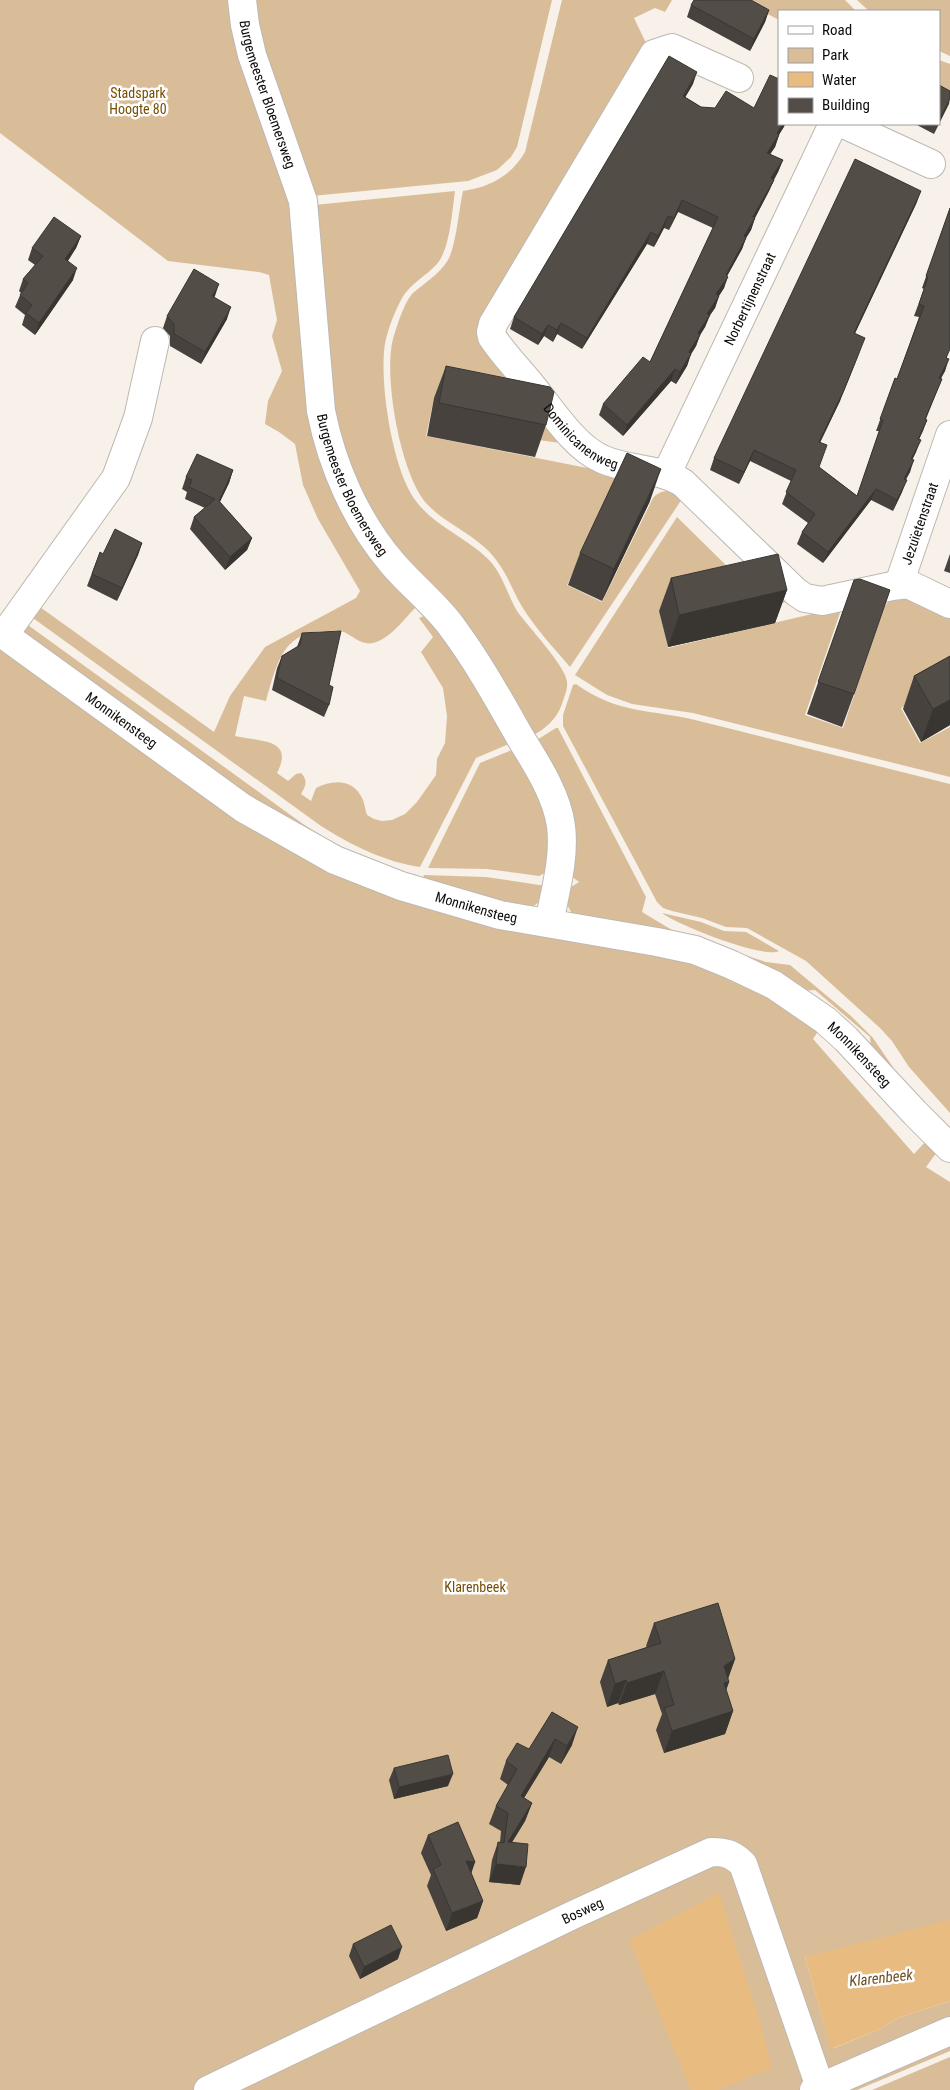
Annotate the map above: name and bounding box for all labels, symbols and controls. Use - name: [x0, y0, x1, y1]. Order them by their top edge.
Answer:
- legend: [778, 10, 940, 125]
- street label: Burgemeester Bloemersweg: [236, 19, 299, 171]
- text: Road: [822, 21, 852, 39]
- text: Park: [822, 46, 849, 64]
- text: Water: [822, 71, 857, 89]
- park label: Stadspark Hoogte 80: [109, 85, 167, 117]
- text: Building: [822, 96, 870, 114]
- street label: Norbertijnenstraat: [721, 250, 779, 348]
- street label: Dominicanenweg: [540, 400, 620, 472]
- street label: Burgemeester Bloemersweg: [314, 412, 391, 559]
- street label: Jezuïetenstraat: [898, 480, 941, 567]
- street label: Monnikensteeg: [83, 689, 160, 751]
- street label: Monnikensteeg: [433, 888, 519, 926]
- street label: Monnikensteeg: [824, 1018, 895, 1090]
- park label: Klarenbeek: [444, 1579, 506, 1595]
- street label: Bosweg: [559, 1894, 605, 1927]
- water label: Klarenbeek: [848, 1966, 914, 1990]

